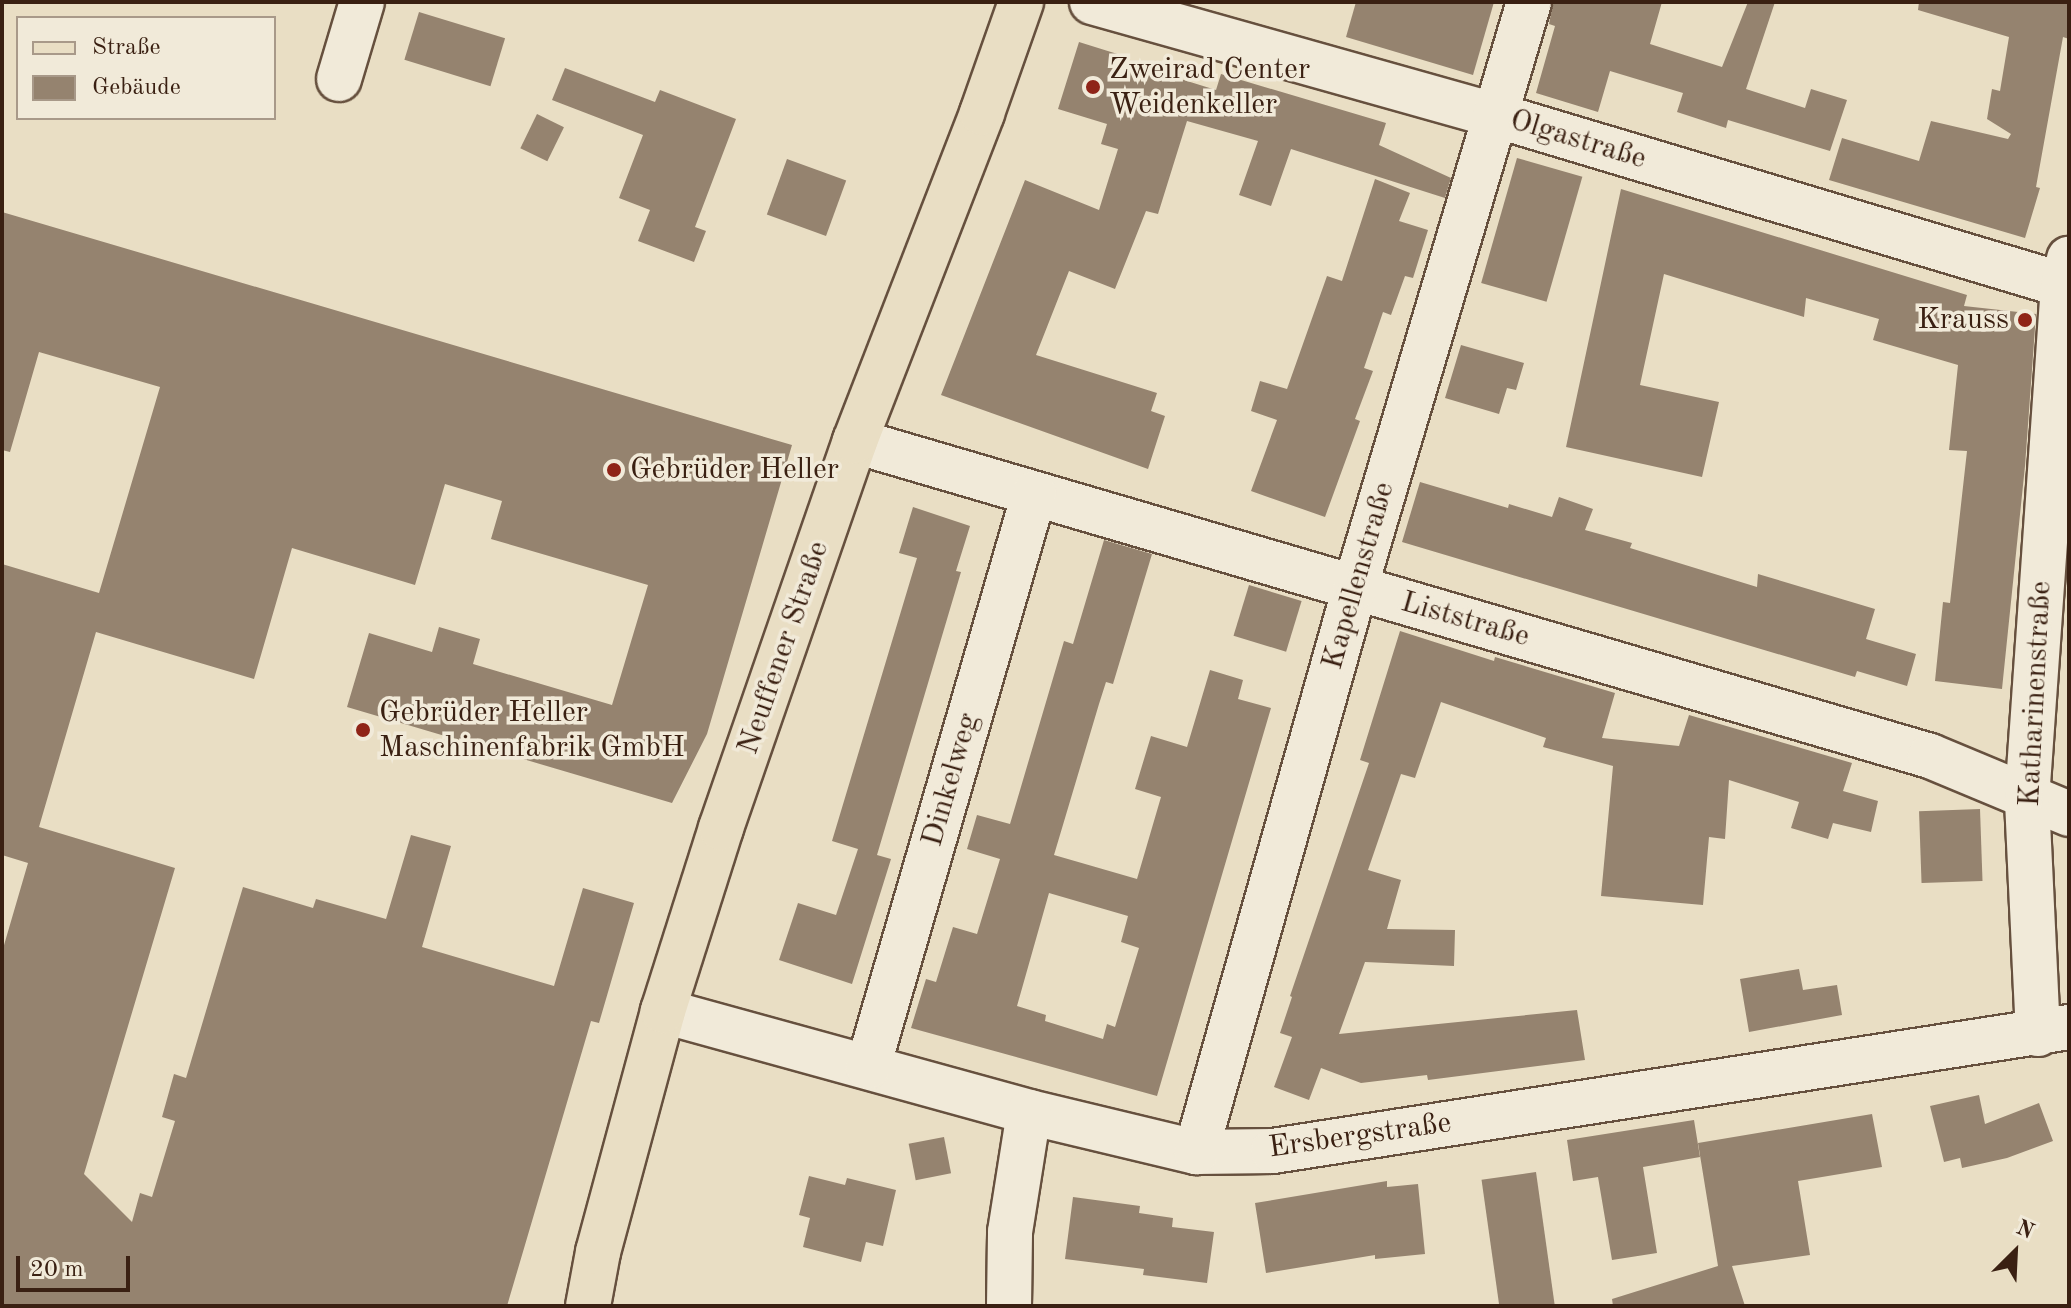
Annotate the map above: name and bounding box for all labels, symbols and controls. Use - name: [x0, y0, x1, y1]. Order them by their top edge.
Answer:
- legend: [16, 16, 276, 120]
- text: Straße: [92, 36, 161, 60]
- place label: Zweirad Center Weidenkeller: [1109, 52, 1310, 122]
- text: Gebäude: [92, 76, 181, 100]
- marker: Zweirad Center Weidenkeller: [1084, 78, 1102, 96]
- street label: Olgastraße: [1506, 102, 1650, 178]
- place label: Krauss: [1917, 302, 2009, 338]
- marker: Krauss: [2016, 311, 2034, 329]
- place label: Gebrüder Heller: [630, 452, 839, 488]
- marker: Gebrüder Heller: [605, 461, 623, 479]
- street label: Kapellenstraße: [1315, 478, 1403, 674]
- street label: Neuffener Straße: [731, 537, 837, 759]
- street label: Katharinenstraße: [2012, 580, 2060, 808]
- street label: Liststraße: [1397, 585, 1533, 655]
- place label: Gebrüder Heller Maschinenfabrik GmbH: [379, 695, 685, 766]
- street label: Dinkelweg: [915, 709, 987, 851]
- marker: Gebrüder Heller Maschinenfabrik GmbH: [354, 721, 372, 739]
- street label: Ersbergstraße: [1266, 1105, 1454, 1167]
- north arrow: [1975, 1212, 2055, 1292]
- text: N: [2013, 1217, 2037, 1244]
- scale bar: [20, 1240, 134, 1290]
- text: 20 m: [30, 1258, 84, 1282]

